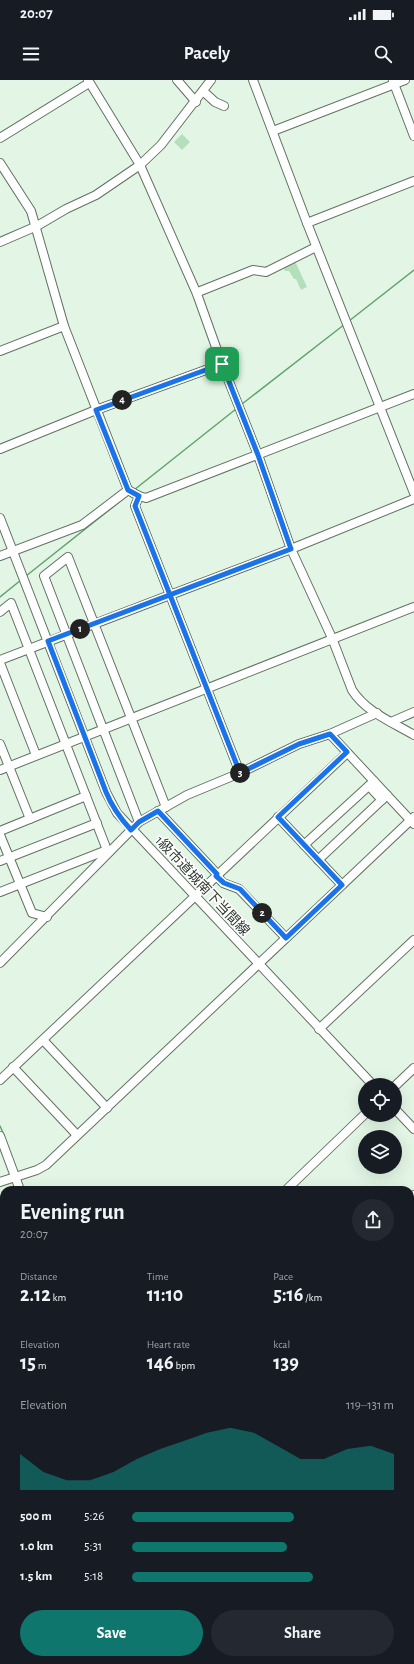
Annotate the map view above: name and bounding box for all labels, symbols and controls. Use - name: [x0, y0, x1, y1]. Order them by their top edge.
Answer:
- text: 20:07: [20, 6, 53, 21]
- icon: menu: [20, 43, 42, 65]
- icon: search: [372, 43, 394, 65]
- text: Pacely: [184, 45, 230, 63]
- pin: [205, 347, 239, 381]
- icon: arrive: [211, 353, 233, 375]
- pin: 4: [112, 390, 132, 410]
- text: 4: [119, 394, 125, 405]
- pin: 1: [70, 619, 90, 639]
- text: 1: [78, 623, 82, 634]
- pin: 3: [230, 763, 250, 783]
- text: 3: [238, 767, 242, 778]
- street label: 1級市道城南下当間線: [152, 833, 252, 939]
- pin: 2: [252, 903, 272, 923]
- text: 2: [259, 907, 265, 918]
- map controls: [358, 1078, 402, 1174]
- button: locate: [358, 1078, 402, 1122]
- button: layers: [358, 1130, 402, 1174]
- button: share: [352, 1199, 394, 1241]
- text: Evening run: [20, 1201, 125, 1223]
- text: 20:07: [20, 1228, 48, 1241]
- text: Distance: [20, 1271, 57, 1282]
- text: Time: [147, 1271, 169, 1282]
- text: Pace: [273, 1271, 293, 1282]
- text: 2.12: [20, 1285, 51, 1305]
- text: 11:10: [147, 1285, 183, 1305]
- text: 5:16: [273, 1285, 303, 1305]
- text: km: [51, 1292, 66, 1303]
- text: /km: [303, 1292, 322, 1303]
- text: Elevation: [20, 1339, 60, 1350]
- text: Heart rate: [147, 1339, 190, 1350]
- text: kcal: [273, 1339, 290, 1350]
- text: 15: [20, 1353, 36, 1373]
- text: 146: [147, 1353, 174, 1373]
- text: 139: [273, 1353, 299, 1373]
- text: m: [36, 1360, 46, 1371]
- text: bpm: [174, 1360, 195, 1371]
- text: Elevation: [20, 1399, 67, 1412]
- text: 119–131 m: [346, 1399, 394, 1412]
- text: 500 m: [20, 1510, 52, 1523]
- text: 5:26: [84, 1510, 104, 1523]
- text: 1.0 km: [20, 1540, 53, 1553]
- text: 5:31: [84, 1540, 102, 1553]
- text: 1.5 km: [20, 1570, 52, 1583]
- text: 5:18: [84, 1570, 103, 1583]
- button: Save: [20, 1610, 203, 1656]
- button: Share: [211, 1610, 394, 1656]

